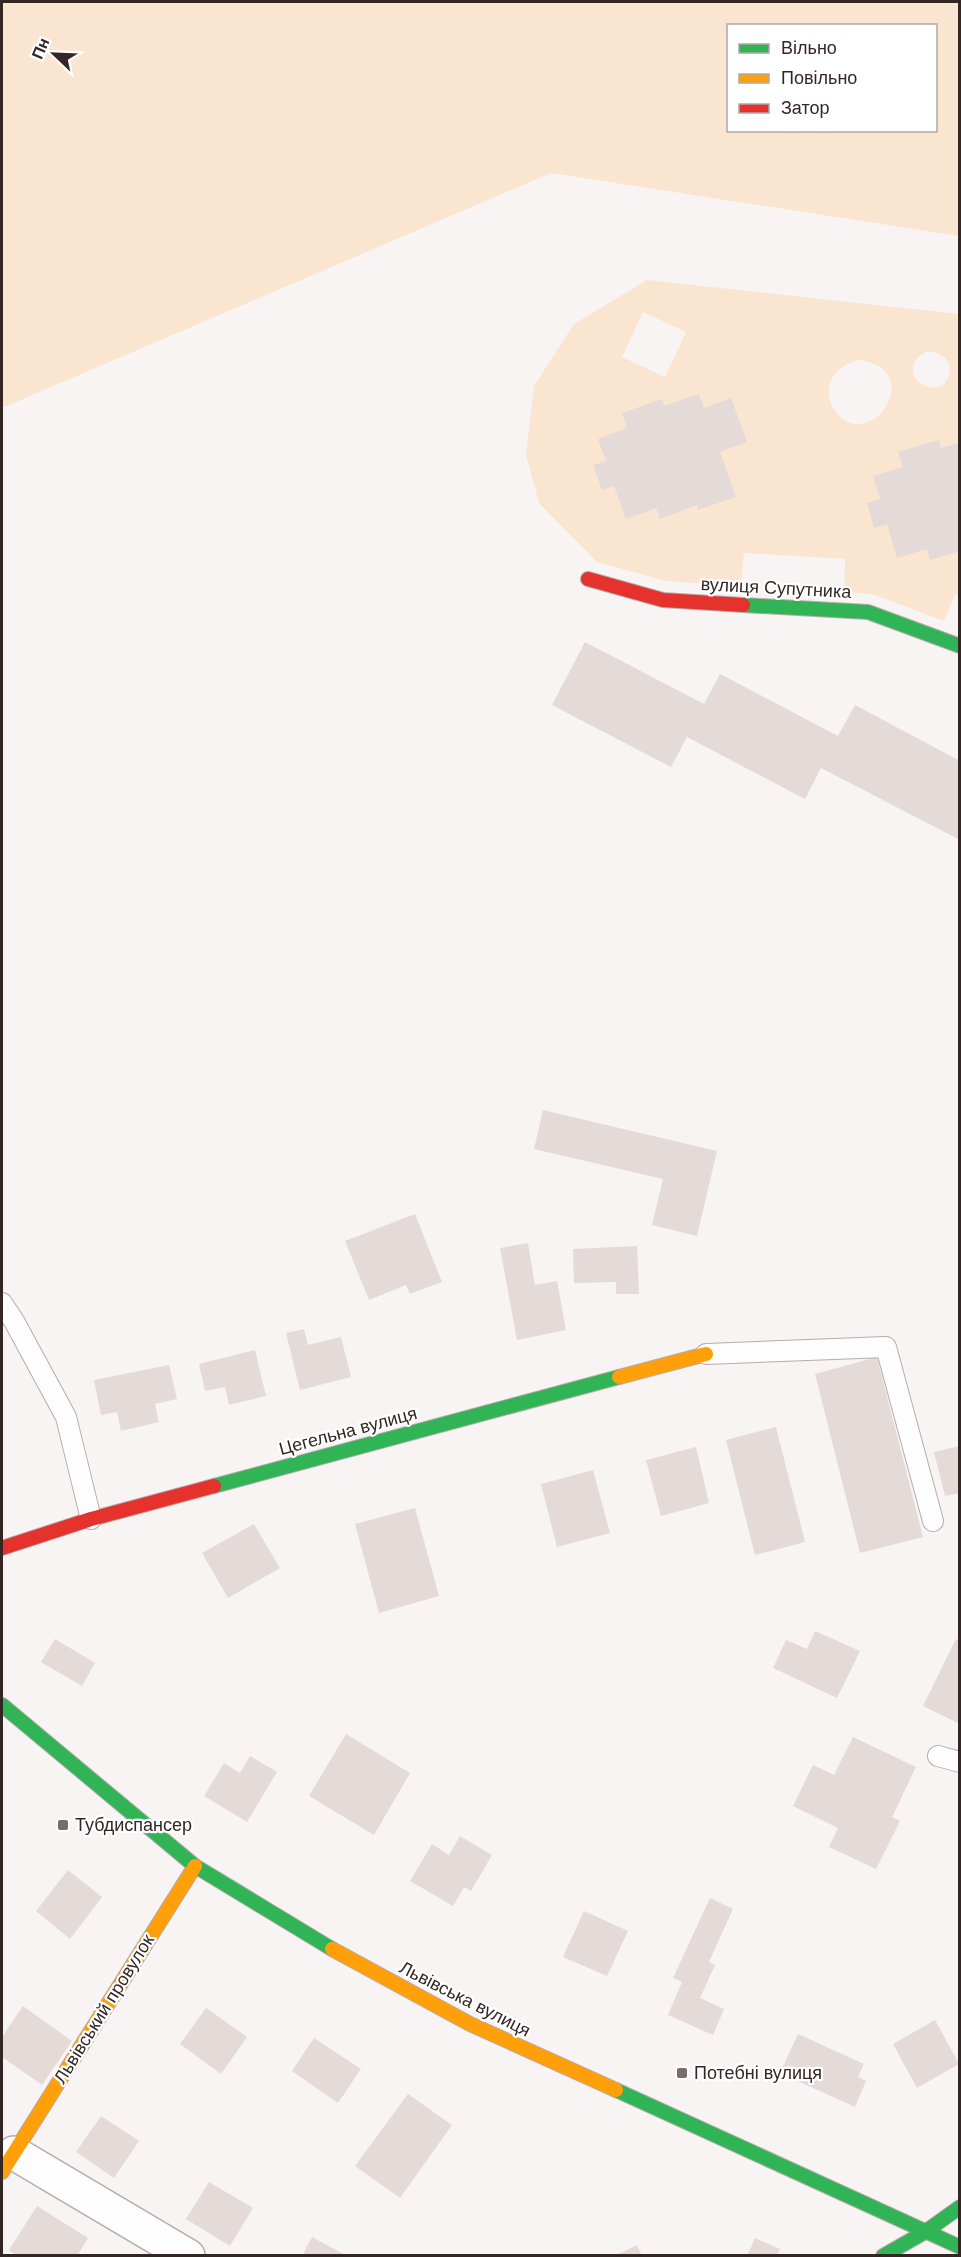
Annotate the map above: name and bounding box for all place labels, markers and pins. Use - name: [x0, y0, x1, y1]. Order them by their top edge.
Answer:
- place label: Тубдиспансер: [75, 1815, 192, 1835]
- marker: Тубдиспансер: [56, 1818, 70, 1832]
- place label: Потебні вулиця: [694, 2063, 822, 2083]
- marker: Потебні вулиця: [675, 2066, 689, 2080]

